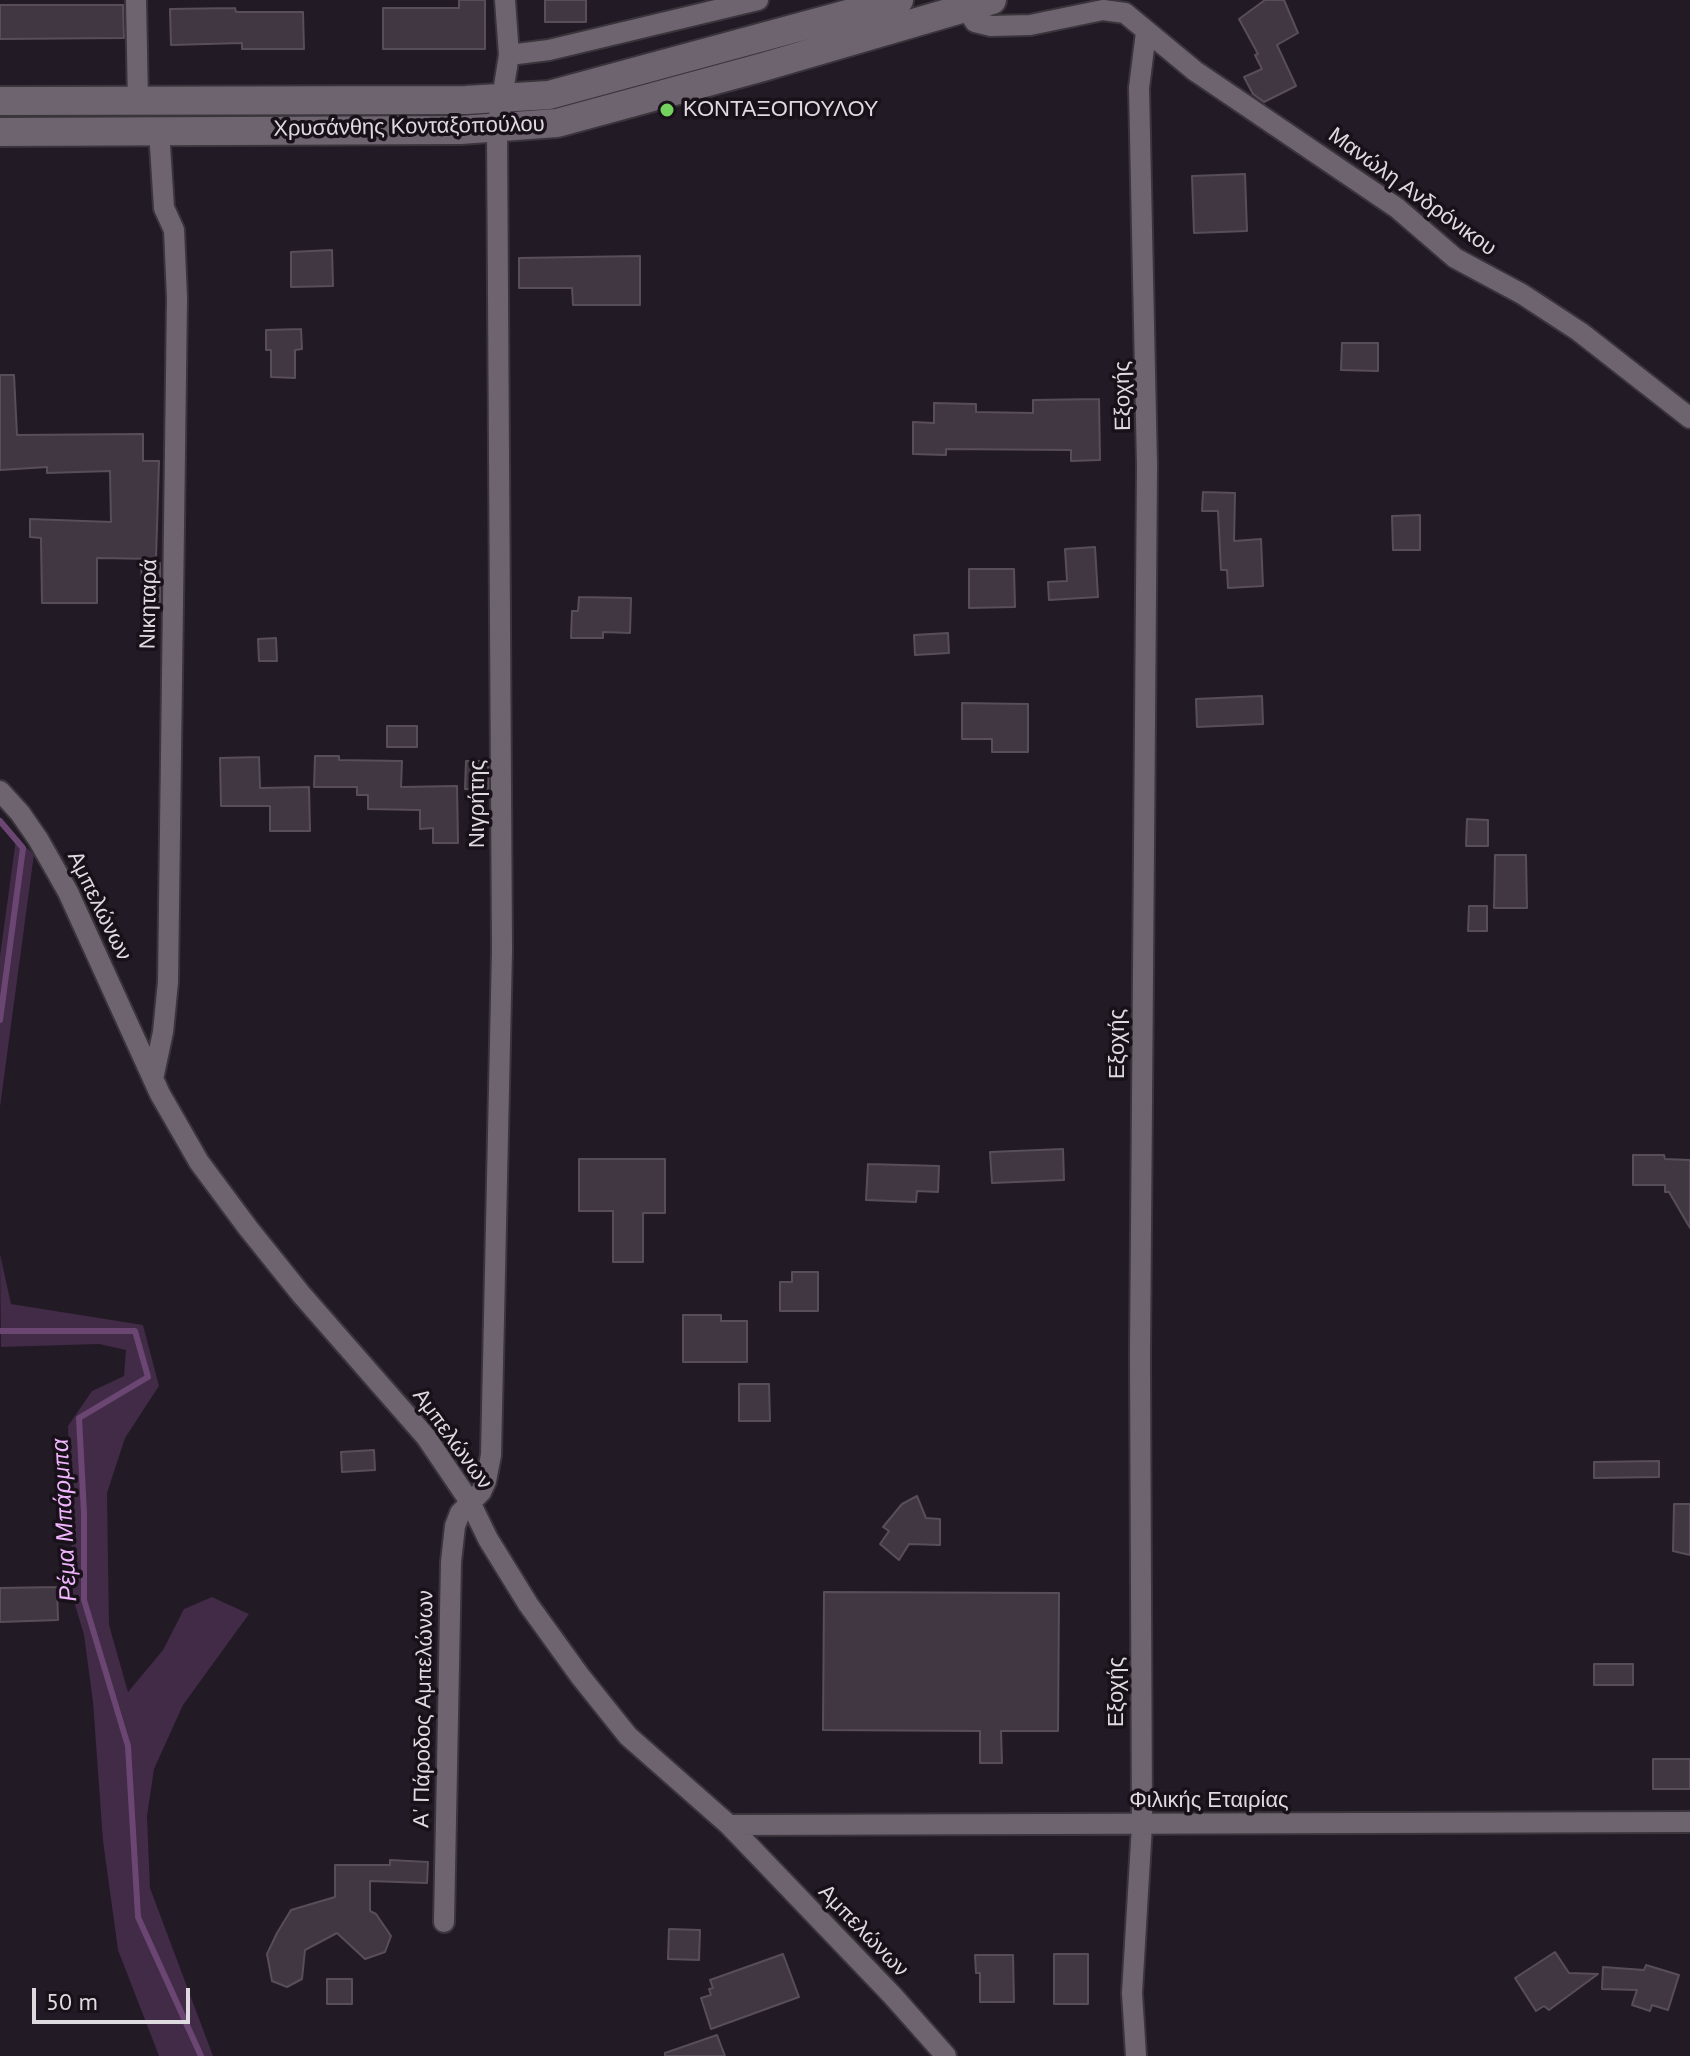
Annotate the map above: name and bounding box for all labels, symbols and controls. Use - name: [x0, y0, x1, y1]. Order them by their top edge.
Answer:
- place label: ΚΟΝΤΑΞΟΠΟΥΛΟΥ: [683, 97, 879, 123]
- marker: ΚΟΝΤΑΞΟΠΟΥΛΟΥ: [658, 101, 676, 119]
- street label: Χρυσάνθης Κονταξοπούλου: [273, 111, 545, 143]
- street label: Μανώλη Ανδρόνικου: [1323, 122, 1501, 262]
- street label: Εξοχής: [1109, 361, 1137, 431]
- street label: Νικηταρά: [135, 559, 163, 649]
- street label: Νιγρήτης: [465, 760, 491, 848]
- street label: Αμπελώνων: [61, 847, 137, 965]
- street label: Εξοχής: [1105, 1009, 1131, 1079]
- street label: Αμπελώνων: [407, 1383, 497, 1495]
- water label: Ρέμα Μπάρμπα: [46, 1438, 84, 1602]
- street label: Α' Πάροδος Αμπελώνων: [409, 1590, 439, 1828]
- street label: Εξοχής: [1104, 1657, 1130, 1727]
- street label: Φιλικής Εταιρίας: [1129, 1788, 1289, 1814]
- street label: Αμπελώνων: [812, 1879, 914, 1983]
- scale bar: [36, 1972, 194, 2022]
- text: 50 m: [46, 1986, 98, 2017]

